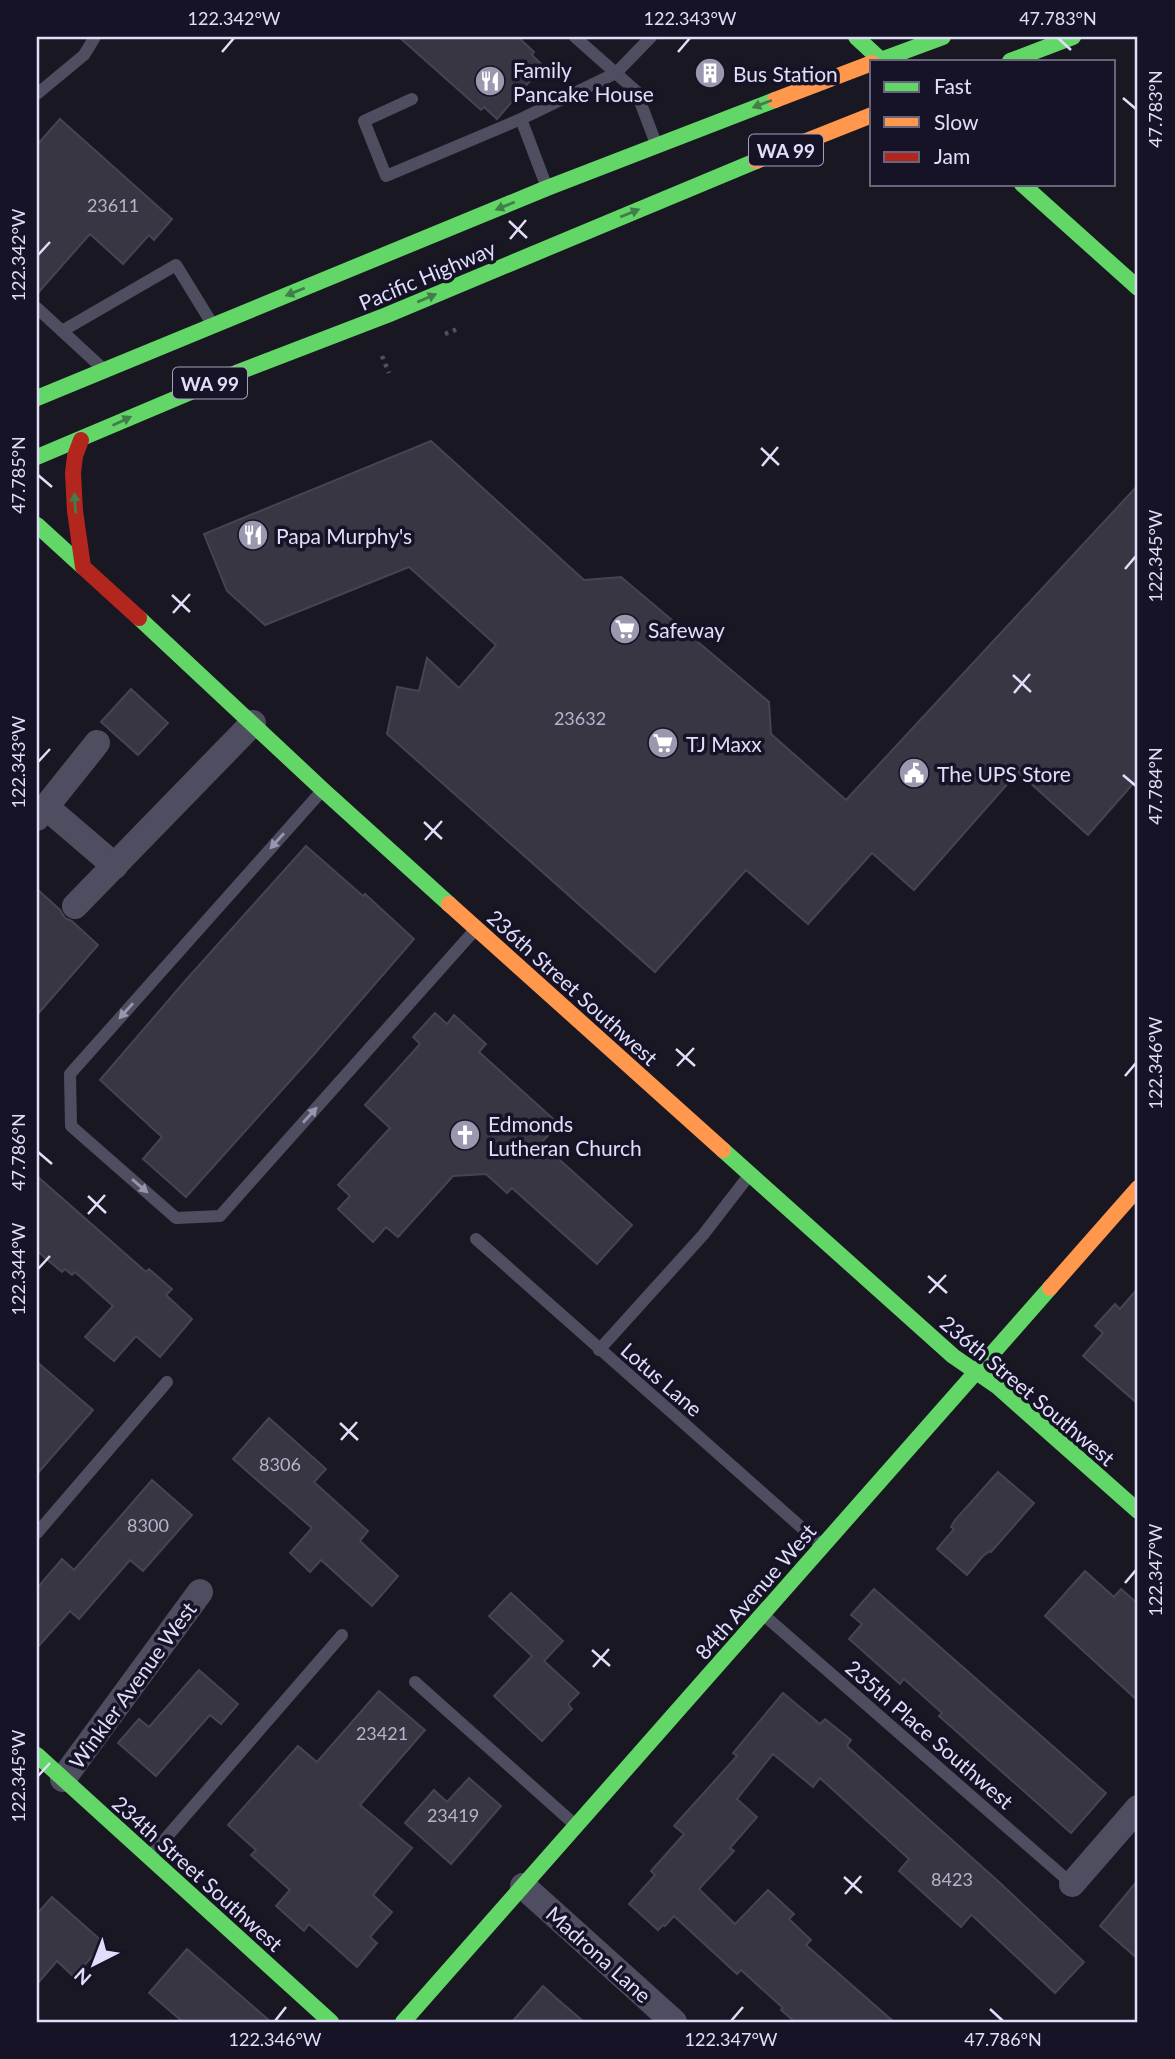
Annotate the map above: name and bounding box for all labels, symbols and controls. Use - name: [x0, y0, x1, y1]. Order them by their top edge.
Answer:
- text: 122.342°W: [188, 7, 281, 29]
- text: 122.343°W: [644, 7, 737, 29]
- text: 47.783°N: [1019, 7, 1097, 29]
- building icon: Bus Station: [693, 56, 727, 90]
- place label: Family Pancake House: [513, 57, 654, 106]
- legend: [870, 60, 1116, 186]
- place label: Bus Station: [733, 61, 838, 86]
- restaurant icon: Family Pancake House: [473, 64, 507, 98]
- text: 47.783°N: [1144, 70, 1166, 148]
- text: Fast: [934, 73, 972, 98]
- one-way arrow: [752, 99, 773, 110]
- text: Slow: [934, 109, 979, 134]
- road number: WA 99: [749, 134, 823, 166]
- text: Jam: [934, 143, 970, 168]
- house number: 23611: [87, 194, 139, 216]
- one-way arrow: [494, 200, 515, 211]
- one-way arrow: [620, 207, 641, 218]
- text: 122.342°W: [7, 208, 29, 302]
- street label: Pacific Highway: [355, 235, 499, 315]
- one-way arrow: [284, 286, 305, 297]
- one-way arrow: [417, 292, 437, 304]
- road number: WA 99: [173, 368, 247, 398]
- one-way arrow: [112, 415, 132, 427]
- text: 47.785°N: [7, 436, 29, 514]
- one-way arrow: [69, 492, 80, 514]
- text: 122.345°W: [1144, 509, 1166, 603]
- restaurant icon: Papa Murphy's: [236, 518, 270, 552]
- place label: Papa Murphy's: [276, 523, 412, 548]
- supermarket icon: Safeway: [608, 612, 642, 646]
- place label: Safeway: [648, 617, 725, 642]
- house number: 23632: [554, 707, 606, 729]
- text: 122.343°W: [7, 715, 29, 809]
- supermarket icon: TJ Maxx: [646, 726, 680, 760]
- place label: TJ Maxx: [686, 731, 762, 756]
- text: 47.784°N: [1144, 747, 1166, 825]
- public building icon: The UPS Store: [897, 756, 931, 790]
- place label: The UPS Store: [937, 761, 1071, 786]
- one-way arrow: [269, 832, 285, 850]
- street label: 236th Street Southwest: [483, 904, 663, 1070]
- one-way arrow: [118, 1002, 134, 1020]
- text: 122.346°W: [1144, 1016, 1166, 1110]
- one-way arrow: [302, 1106, 318, 1124]
- place label: Edmonds Lutheran Church: [488, 1111, 642, 1160]
- text: 47.786°N: [7, 1113, 29, 1191]
- church icon: Edmonds Lutheran Church: [448, 1118, 482, 1152]
- one-way arrow: [131, 1178, 149, 1194]
- text: 122.344°W: [7, 1222, 29, 1316]
- street label: 236th Street Southwest: [936, 1310, 1121, 1471]
- street label: Lotus Lane: [616, 1337, 708, 1421]
- house number: 8306: [259, 1453, 301, 1475]
- house number: 8300: [127, 1514, 169, 1536]
- street label: 84th Avenue West: [689, 1518, 821, 1664]
- text: 122.347°W: [1144, 1523, 1166, 1617]
- street label: Winkler Avenue West: [63, 1596, 201, 1773]
- street label: 235th Place Southwest: [841, 1654, 1019, 1814]
- house number: 23421: [356, 1722, 408, 1744]
- text: 122.345°W: [7, 1729, 29, 1823]
- street label: 234th Street Southwest: [108, 1790, 288, 1956]
- house number: 23419: [427, 1804, 479, 1826]
- house number: 8423: [931, 1868, 973, 1890]
- street label: Madrona Lane: [542, 1901, 656, 2007]
- north arrow: [60, 1930, 130, 2000]
- text: N: [69, 1964, 95, 1990]
- text: 122.346°W: [229, 2028, 322, 2050]
- text: 122.347°W: [685, 2028, 778, 2050]
- text: 47.786°N: [964, 2028, 1042, 2050]

